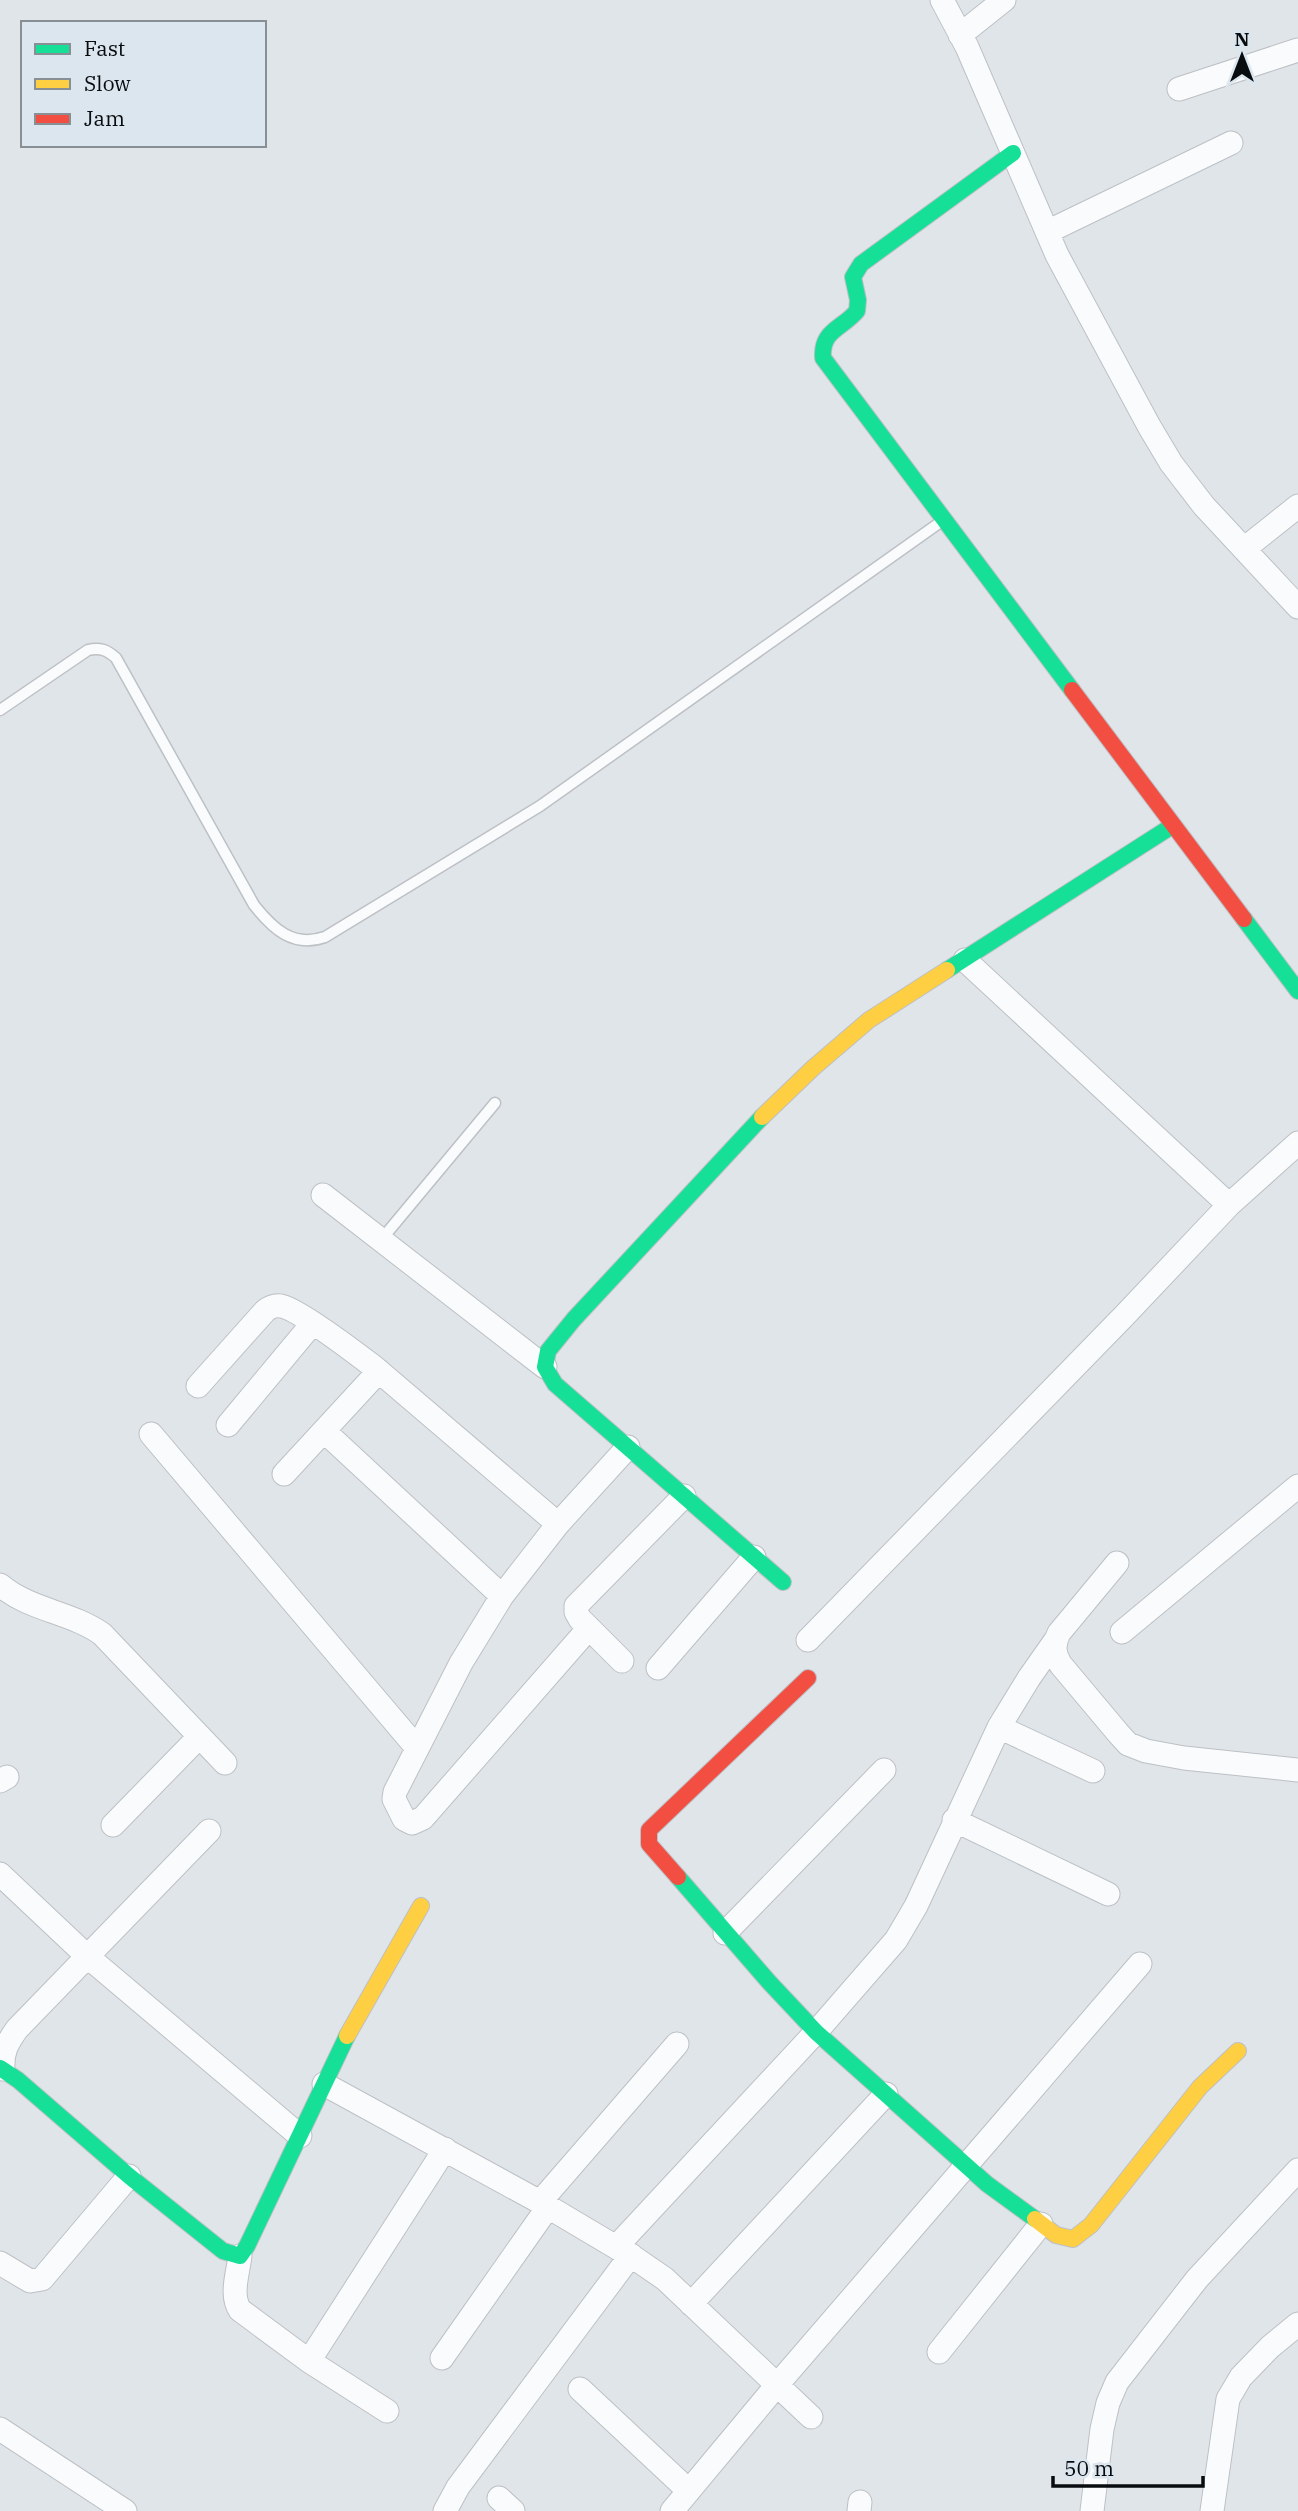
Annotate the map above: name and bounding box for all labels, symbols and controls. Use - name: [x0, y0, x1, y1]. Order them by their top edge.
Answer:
- legend: [21, 21, 266, 147]
- north arrow: [1207, 21, 1277, 91]
- text: N: [1234, 27, 1250, 51]
- text: Fast: [84, 34, 125, 62]
- text: Slow: [84, 69, 131, 97]
- text: Jam: [84, 104, 125, 132]
- scale bar: [1053, 2444, 1204, 2488]
- text: 50 m: [1064, 2454, 1114, 2482]

